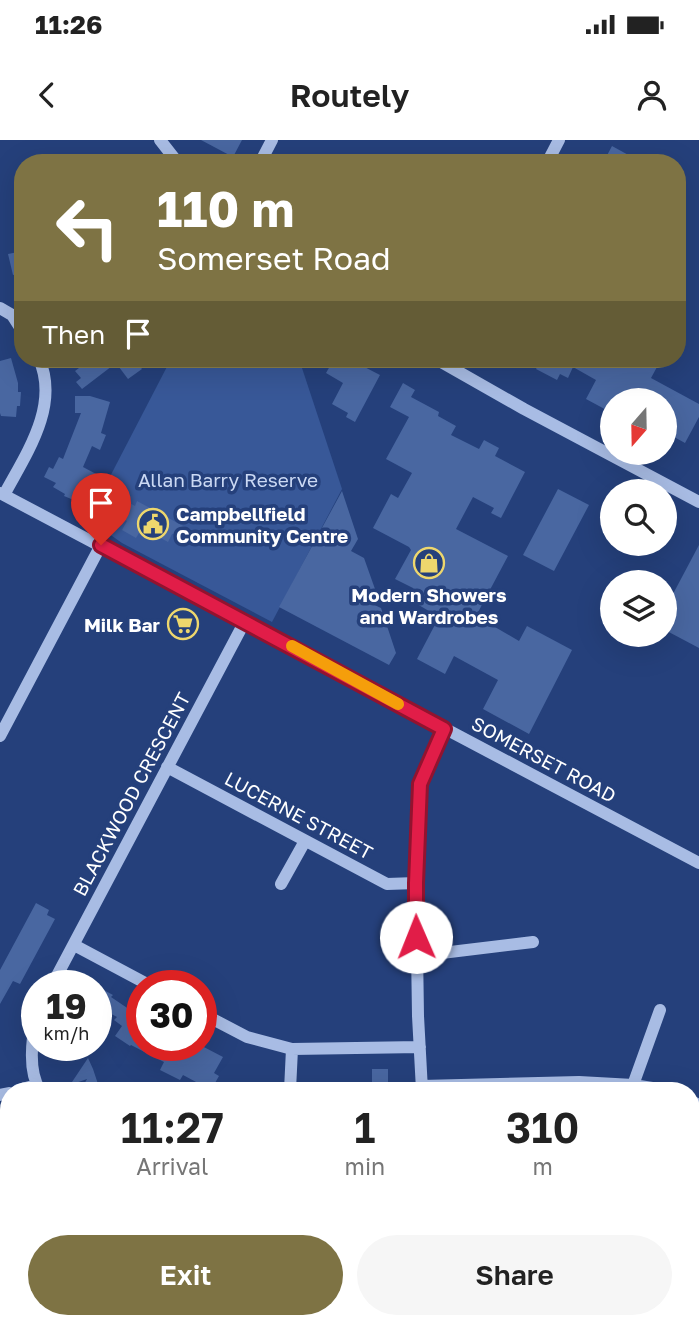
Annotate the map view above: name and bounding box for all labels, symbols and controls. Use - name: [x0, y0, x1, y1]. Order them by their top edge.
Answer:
- text: 11:26: [35, 9, 102, 40]
- icon: back: [28, 76, 66, 114]
- text: Routely: [290, 76, 409, 114]
- icon: person: [633, 76, 671, 114]
- text: 110 m: [157, 179, 294, 238]
- icon: left: [42, 182, 133, 273]
- text: Somerset Road: [157, 239, 391, 277]
- icon: arrive: [119, 315, 157, 353]
- text: Then: [42, 319, 105, 350]
- north arrow: [600, 388, 677, 466]
- map controls: [600, 388, 677, 647]
- park label: Allan Barry Reserve: [138, 468, 318, 491]
- pin: [71, 473, 131, 545]
- button: search: [600, 479, 677, 556]
- icon: arrive: [82, 484, 120, 522]
- place label: Campbellfield Community Centre: [176, 502, 348, 547]
- public building icon: Campbellfield Community Centre: [136, 507, 170, 541]
- shop icon: Modern Showers and Wardrobes: [412, 546, 446, 580]
- button: layers: [600, 570, 677, 647]
- place label: Modern Showers and Wardrobes: [351, 583, 507, 628]
- supermarket icon: Milk Bar: [166, 607, 200, 641]
- place label: Milk Bar: [84, 613, 161, 636]
- street label: BLACKWOOD CRESCENT: [68, 688, 195, 900]
- street label: SOMERSET ROAD: [468, 711, 620, 807]
- street label: LUCERNE STREET: [221, 766, 377, 864]
- position arrow: [379, 900, 453, 974]
- speed limit sign: 30: [126, 970, 217, 1061]
- text: 19: [46, 985, 87, 1027]
- text: km/h: [44, 1022, 89, 1044]
- text: 11:27: [121, 1102, 224, 1152]
- text: 1: [354, 1102, 376, 1152]
- text: 310: [506, 1102, 579, 1152]
- text: Arrival: [136, 1152, 208, 1180]
- text: min: [345, 1152, 385, 1180]
- text: m: [532, 1152, 553, 1180]
- button: Exit: [28, 1235, 343, 1315]
- button: Share: [357, 1235, 672, 1315]

